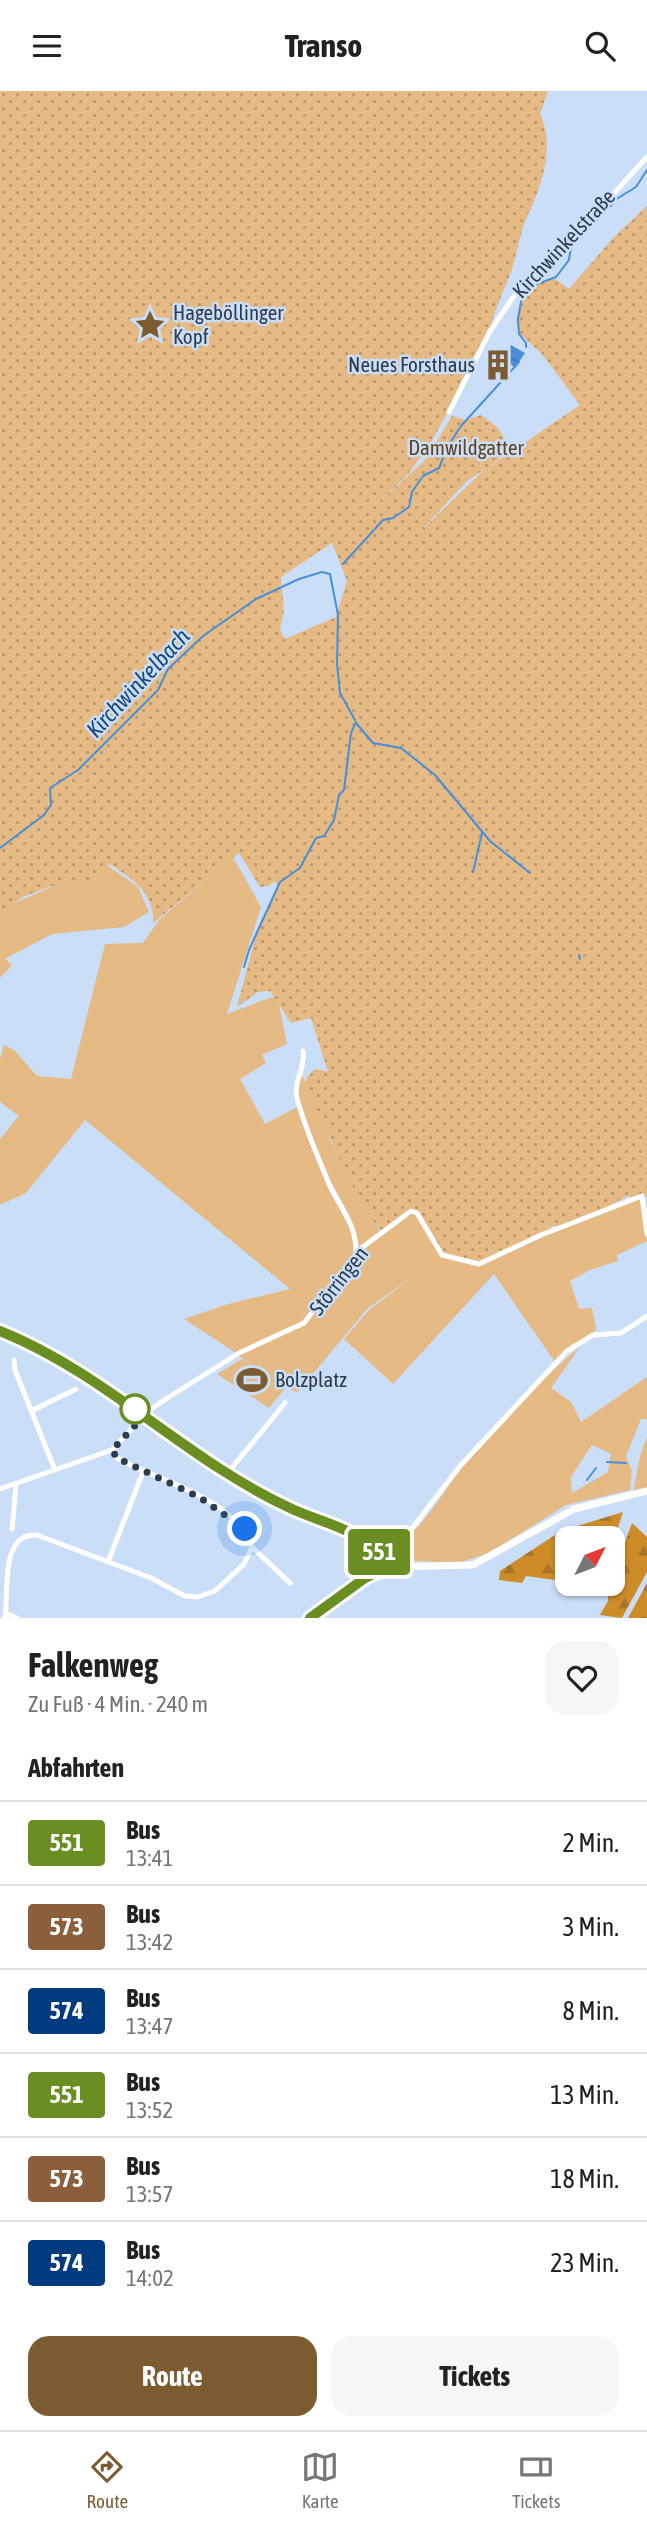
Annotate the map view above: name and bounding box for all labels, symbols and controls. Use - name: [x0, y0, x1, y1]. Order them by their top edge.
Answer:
- icon: menu: [28, 27, 66, 65]
- text: Transo: [285, 27, 362, 64]
- icon: search: [581, 27, 619, 65]
- street label: Kirchwinkelstraße: [507, 184, 619, 302]
- place label: Hageböllinger Kopf: [173, 300, 284, 348]
- place icon: Hageböllinger Kopf: [133, 308, 167, 342]
- building icon: Neues Forsthaus: [481, 348, 515, 382]
- place label: Neues Forsthaus: [348, 352, 475, 376]
- park label: Damwildgatter: [408, 435, 524, 459]
- water label: Kirchwinkelbach: [81, 623, 195, 743]
- street label: Störringen: [304, 1241, 372, 1319]
- sports icon: Bolzplatz: [235, 1363, 269, 1397]
- place label: Bolzplatz: [275, 1367, 347, 1391]
- unlabelled marker: [120, 1394, 150, 1424]
- your location: [227, 1511, 262, 1546]
- north arrow: [555, 1526, 625, 1596]
- map controls: [555, 1526, 625, 1596]
- line badge: 551: [339, 1529, 419, 1575]
- text: 551: [362, 1538, 396, 1565]
- button: heart: [545, 1641, 619, 1715]
- text: Falkenweg: [28, 1646, 158, 1684]
- text: Zu Fuß · 4 Min. · 240 m: [28, 1691, 208, 1717]
- text: Abfahrten: [28, 1753, 124, 1783]
- text: Bus: [126, 1815, 160, 1845]
- text: 2 Min.: [563, 1828, 619, 1858]
- text: 551: [50, 1829, 83, 1856]
- text: 13:41: [126, 1845, 173, 1871]
- text: Bus: [126, 1899, 160, 1929]
- text: 3 Min.: [563, 1912, 619, 1942]
- text: 573: [50, 1913, 83, 1940]
- text: 13:42: [126, 1929, 173, 1955]
- text: Bus: [126, 1983, 160, 2013]
- text: 8 Min.: [563, 1996, 619, 2026]
- text: 574: [50, 1997, 83, 2024]
- text: 13:47: [126, 2013, 173, 2039]
- text: Bus: [126, 2067, 160, 2097]
- text: 13 Min.: [550, 2080, 619, 2110]
- text: 551: [50, 2081, 83, 2108]
- text: 13:52: [126, 2097, 173, 2123]
- text: Bus: [126, 2151, 160, 2181]
- text: 18 Min.: [550, 2164, 619, 2194]
- text: 573: [50, 2165, 83, 2192]
- text: 13:57: [126, 2181, 173, 2207]
- text: Bus: [126, 2235, 160, 2265]
- text: 23 Min.: [550, 2248, 619, 2278]
- text: 574: [50, 2249, 83, 2276]
- text: 14:02: [126, 2265, 174, 2291]
- button: Route: [28, 2336, 317, 2416]
- button: Tickets: [331, 2336, 619, 2416]
- tab: Route: [87, 2448, 128, 2512]
- tab: Karte: [301, 2448, 339, 2512]
- tab: Tickets: [512, 2448, 560, 2512]

